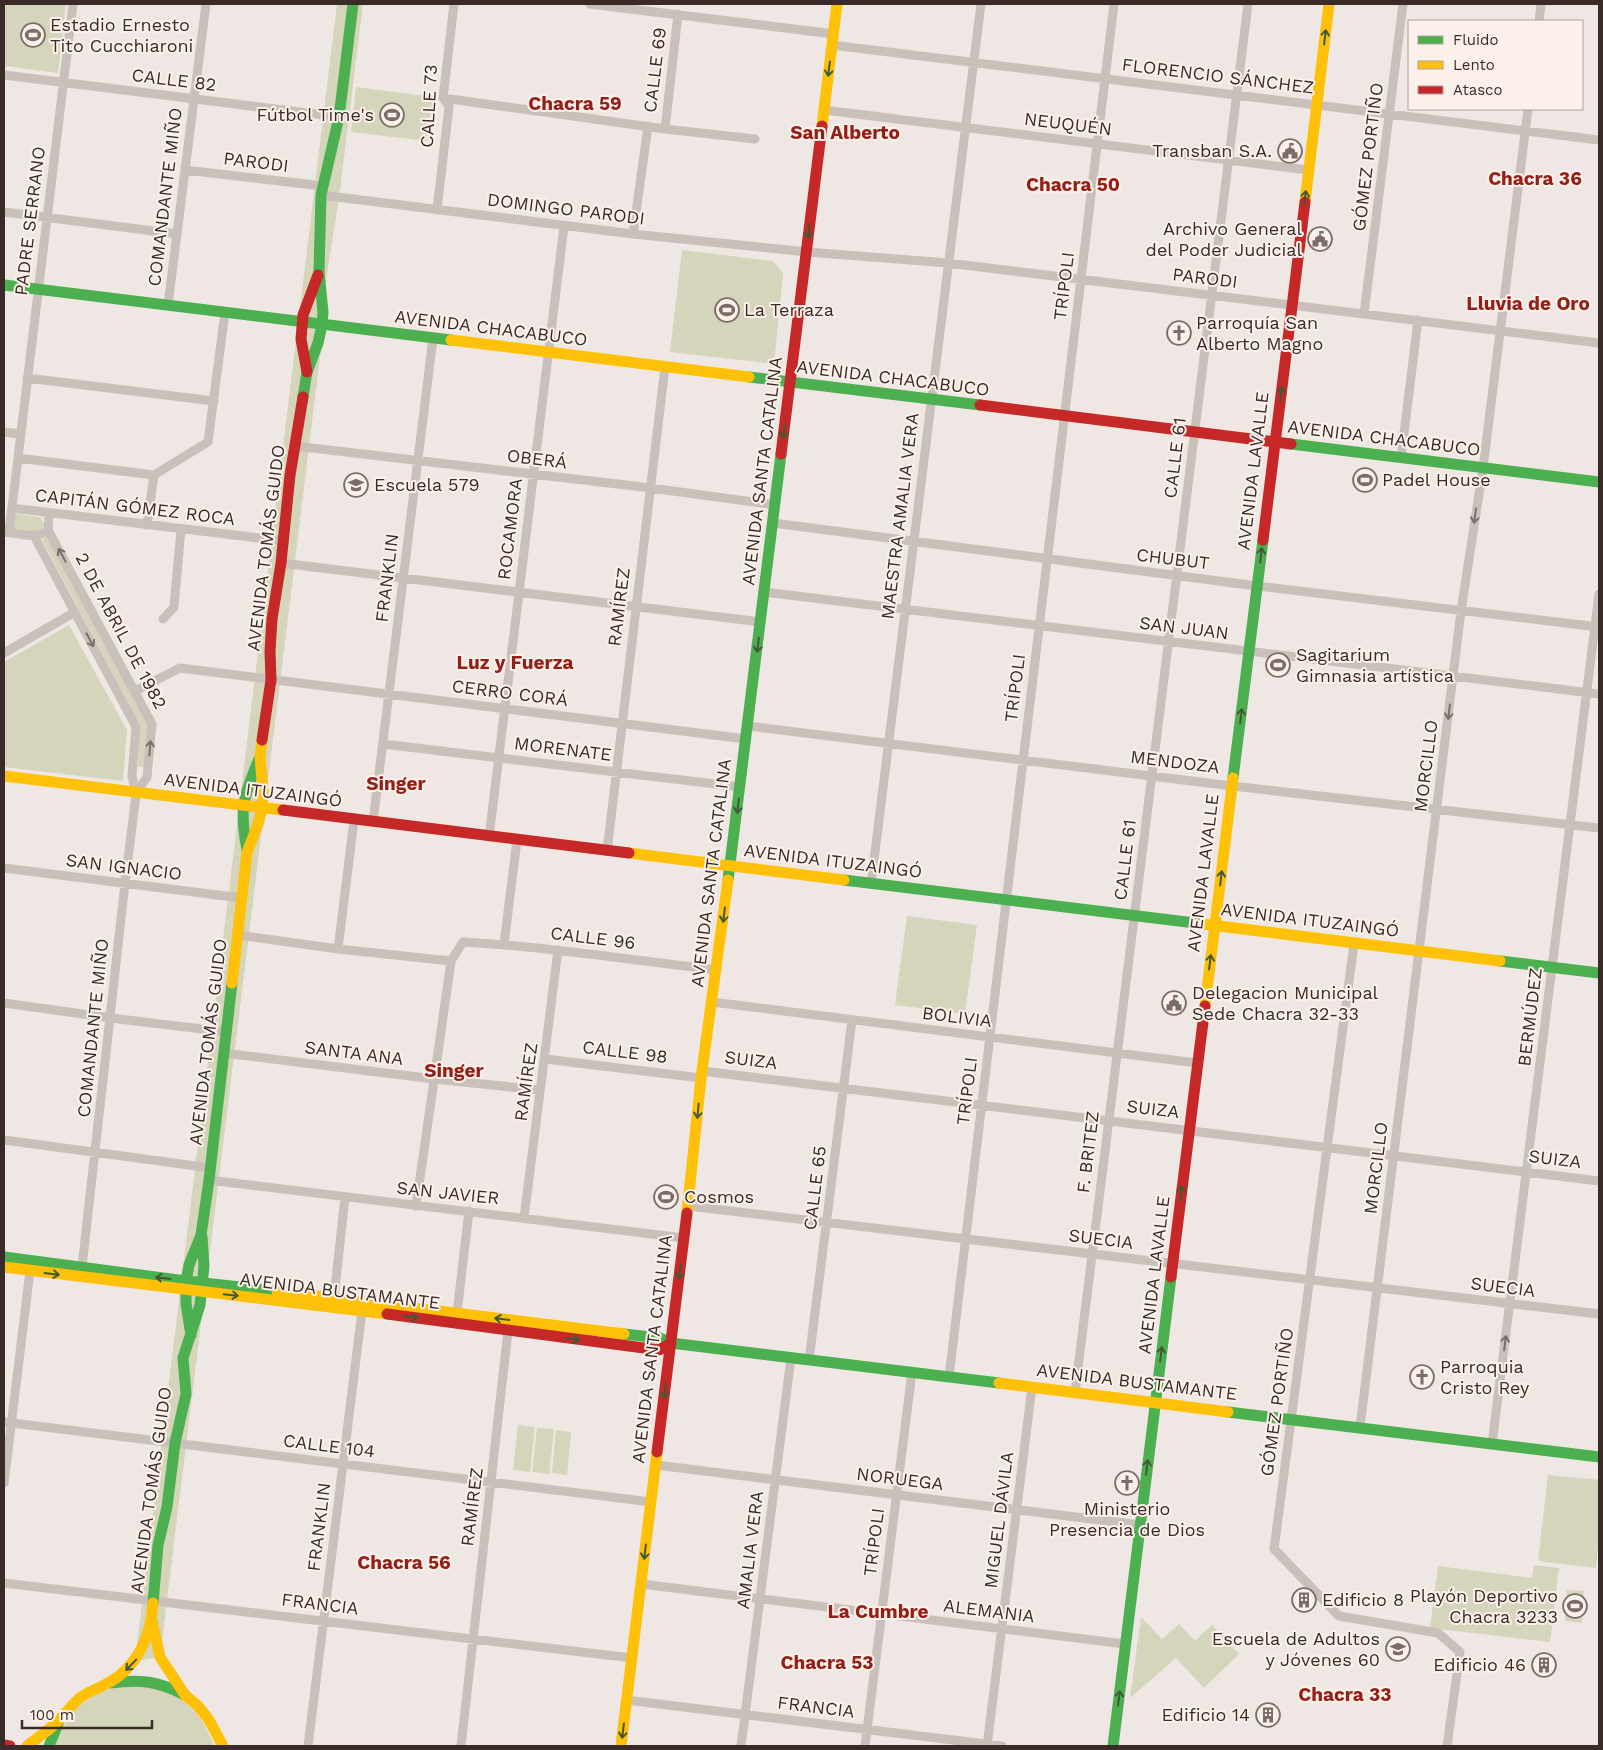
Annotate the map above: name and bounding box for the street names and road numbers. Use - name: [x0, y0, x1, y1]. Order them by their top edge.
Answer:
- street label: CALLE 69: [639, 26, 670, 114]
- street label: FLORENCIO SÁNCHEZ: [1121, 53, 1315, 98]
- street label: CALLE 82: [131, 64, 218, 95]
- street label: CALLE 73: [416, 64, 441, 148]
- street label: GÓMEZ PORTIÑO: [1348, 81, 1387, 233]
- street label: COMANDANTE MIÑO: [143, 106, 186, 287]
- street label: NEUQUÉN: [1023, 108, 1113, 139]
- street label: PADRE SERRANO: [10, 145, 49, 297]
- street label: PARODI: [222, 147, 290, 176]
- street label: DOMINGO PARODI: [486, 188, 646, 229]
- street label: TRÍPOLI: [1049, 251, 1078, 321]
- street label: PARODI: [1171, 263, 1239, 292]
- street label: AVENIDA CHACABUCO: [394, 305, 589, 350]
- street label: AVENIDA SANTA CATALINA: [737, 355, 786, 587]
- street label: AVENIDA CHACABUCO: [796, 355, 991, 400]
- street label: AVENIDA LAVALLE: [1232, 391, 1273, 551]
- street label: MAESTRA AMALIA VERA: [876, 411, 923, 620]
- street label: AVENIDA CHACABUCO: [1287, 415, 1482, 460]
- street label: CALLE 61: [1159, 416, 1190, 500]
- street label: AVENIDA TOMÁS GUIDO: [242, 443, 289, 653]
- street label: OBERÁ: [506, 444, 569, 473]
- street label: ROCAMORA: [493, 477, 526, 581]
- street label: CAPITÁN GÓMEZ ROCA: [34, 484, 236, 529]
- street label: FRANKLIN: [371, 532, 402, 623]
- street label: CHUBUT: [1135, 544, 1211, 573]
- street label: 2 DE ABRIL DE 1982: [71, 549, 172, 712]
- street label: RAMÍREZ: [603, 566, 634, 648]
- street label: SAN JUAN: [1138, 612, 1230, 643]
- street label: TRÍPOLI: [1000, 653, 1029, 723]
- street label: CERRO CORÁ: [451, 675, 569, 710]
- street label: MORCILLO: [1409, 719, 1442, 813]
- street label: MORENATE: [513, 732, 613, 765]
- street label: MENDOZA: [1129, 746, 1221, 777]
- street label: AVENIDA SANTA CATALINA: [686, 757, 735, 989]
- street label: AVENIDA ITUZAINGÓ: [163, 768, 343, 811]
- street label: AVENIDA LAVALLE: [1182, 793, 1223, 953]
- street label: CALLE 61: [1109, 818, 1140, 902]
- street label: AVENIDA ITUZAINGÓ: [743, 839, 923, 882]
- street label: SAN IGNACIO: [65, 849, 183, 884]
- street label: AVENIDA ITUZAINGÓ: [1220, 898, 1400, 941]
- street label: CALLE 96: [549, 922, 637, 953]
- street label: COMANDANTE MIÑO: [73, 937, 112, 1118]
- street label: AVENIDA TOMÁS GUIDO: [184, 937, 231, 1147]
- street label: BERMÚDEZ: [1513, 966, 1546, 1067]
- street label: BOLIVIA: [921, 1002, 993, 1031]
- street label: SANTA ANA: [304, 1036, 405, 1069]
- street label: CALLE 98: [581, 1036, 669, 1067]
- street label: RAMÍREZ: [510, 1041, 541, 1123]
- street label: SUIZA: [724, 1046, 779, 1073]
- street label: TRÍPOLI: [952, 1056, 981, 1126]
- street label: SUIZA: [1126, 1095, 1181, 1122]
- street label: F. BRITEZ: [1072, 1110, 1103, 1194]
- street label: MORCILLO: [1359, 1121, 1392, 1215]
- street label: CALLE 65: [799, 1145, 830, 1231]
- street label: SUIZA: [1528, 1145, 1583, 1172]
- street label: SAN JAVIER: [396, 1177, 500, 1208]
- street label: AVENIDA LAVALLE: [1133, 1195, 1174, 1355]
- street label: SUECIA: [1067, 1224, 1135, 1253]
- street label: AVENIDA SANTA CATALINA: [627, 1233, 676, 1465]
- street label: AVENIDA BUSTAMANTE: [239, 1268, 442, 1313]
- street label: SUECIA: [1469, 1272, 1537, 1301]
- street label: GÓMEZ PORTIÑO: [1256, 1326, 1297, 1478]
- street label: AVENIDA BUSTAMANTE: [1036, 1359, 1239, 1404]
- street label: AVENIDA TOMÁS GUIDO: [126, 1385, 175, 1594]
- street label: CALLE 104: [282, 1429, 376, 1462]
- street label: MIGUEL DÁVILA: [980, 1450, 1017, 1589]
- street label: NORUEGA: [855, 1463, 945, 1494]
- street label: RAMÍREZ: [456, 1466, 487, 1548]
- street label: FRANKLIN: [303, 1481, 334, 1572]
- street label: AMALIA VERA: [732, 1490, 767, 1610]
- street label: TRÍPOLI: [859, 1507, 888, 1577]
- street label: FRANCIA: [280, 1588, 360, 1619]
- street label: ALEMANIA: [942, 1594, 1036, 1627]
- street label: FRANCIA: [776, 1691, 856, 1722]

